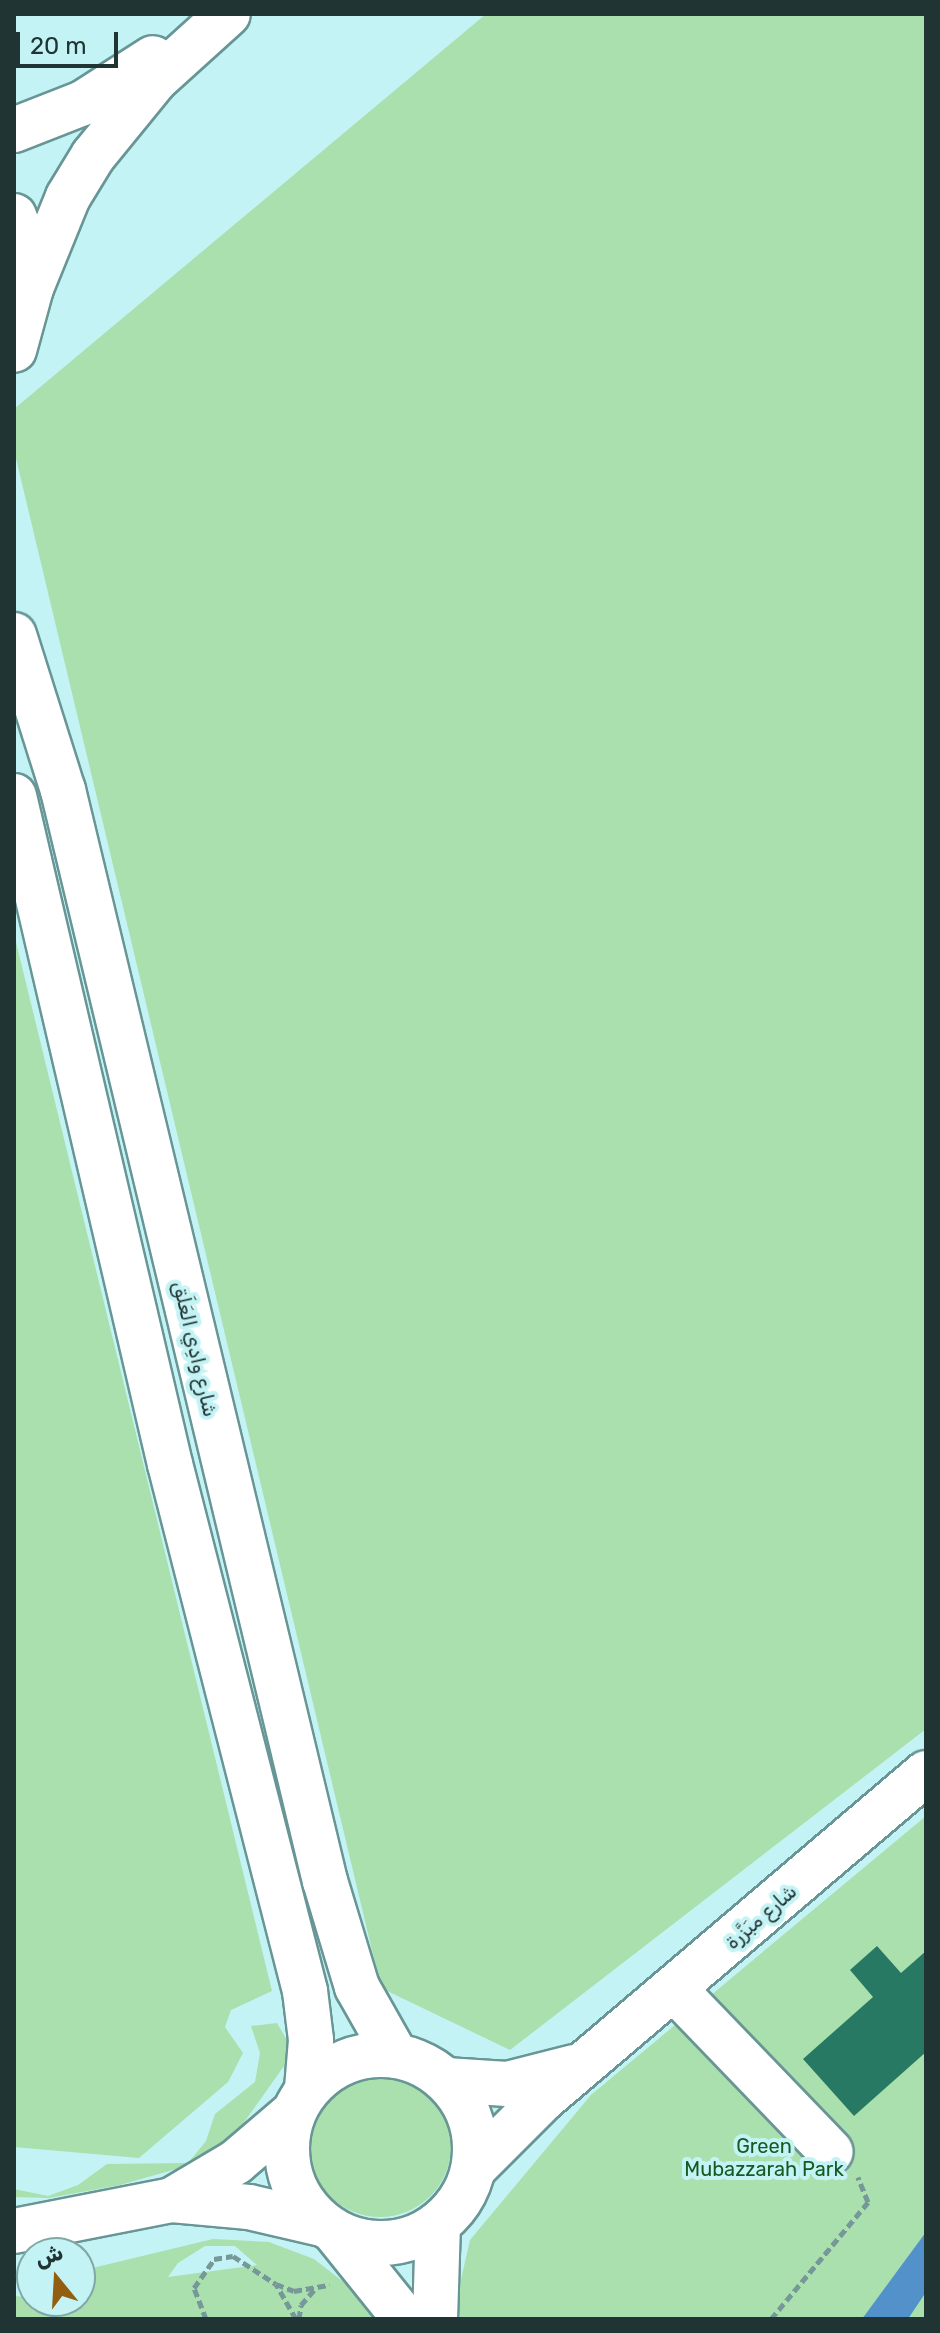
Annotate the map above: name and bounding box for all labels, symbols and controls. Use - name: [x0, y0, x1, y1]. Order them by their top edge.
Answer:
- scale bar: [20, 16, 122, 66]
- text: 20 m: [30, 32, 87, 60]
- street label: شارع وادِي العَلَق: [168, 1279, 222, 1419]
- street label: شارع مبَزَّرة: [720, 1880, 802, 1954]
- park label: Green Mubazzarah Park: [684, 2135, 844, 2182]
- north arrow: [16, 2237, 96, 2317]
- text: ش: [32, 2238, 66, 2273]

